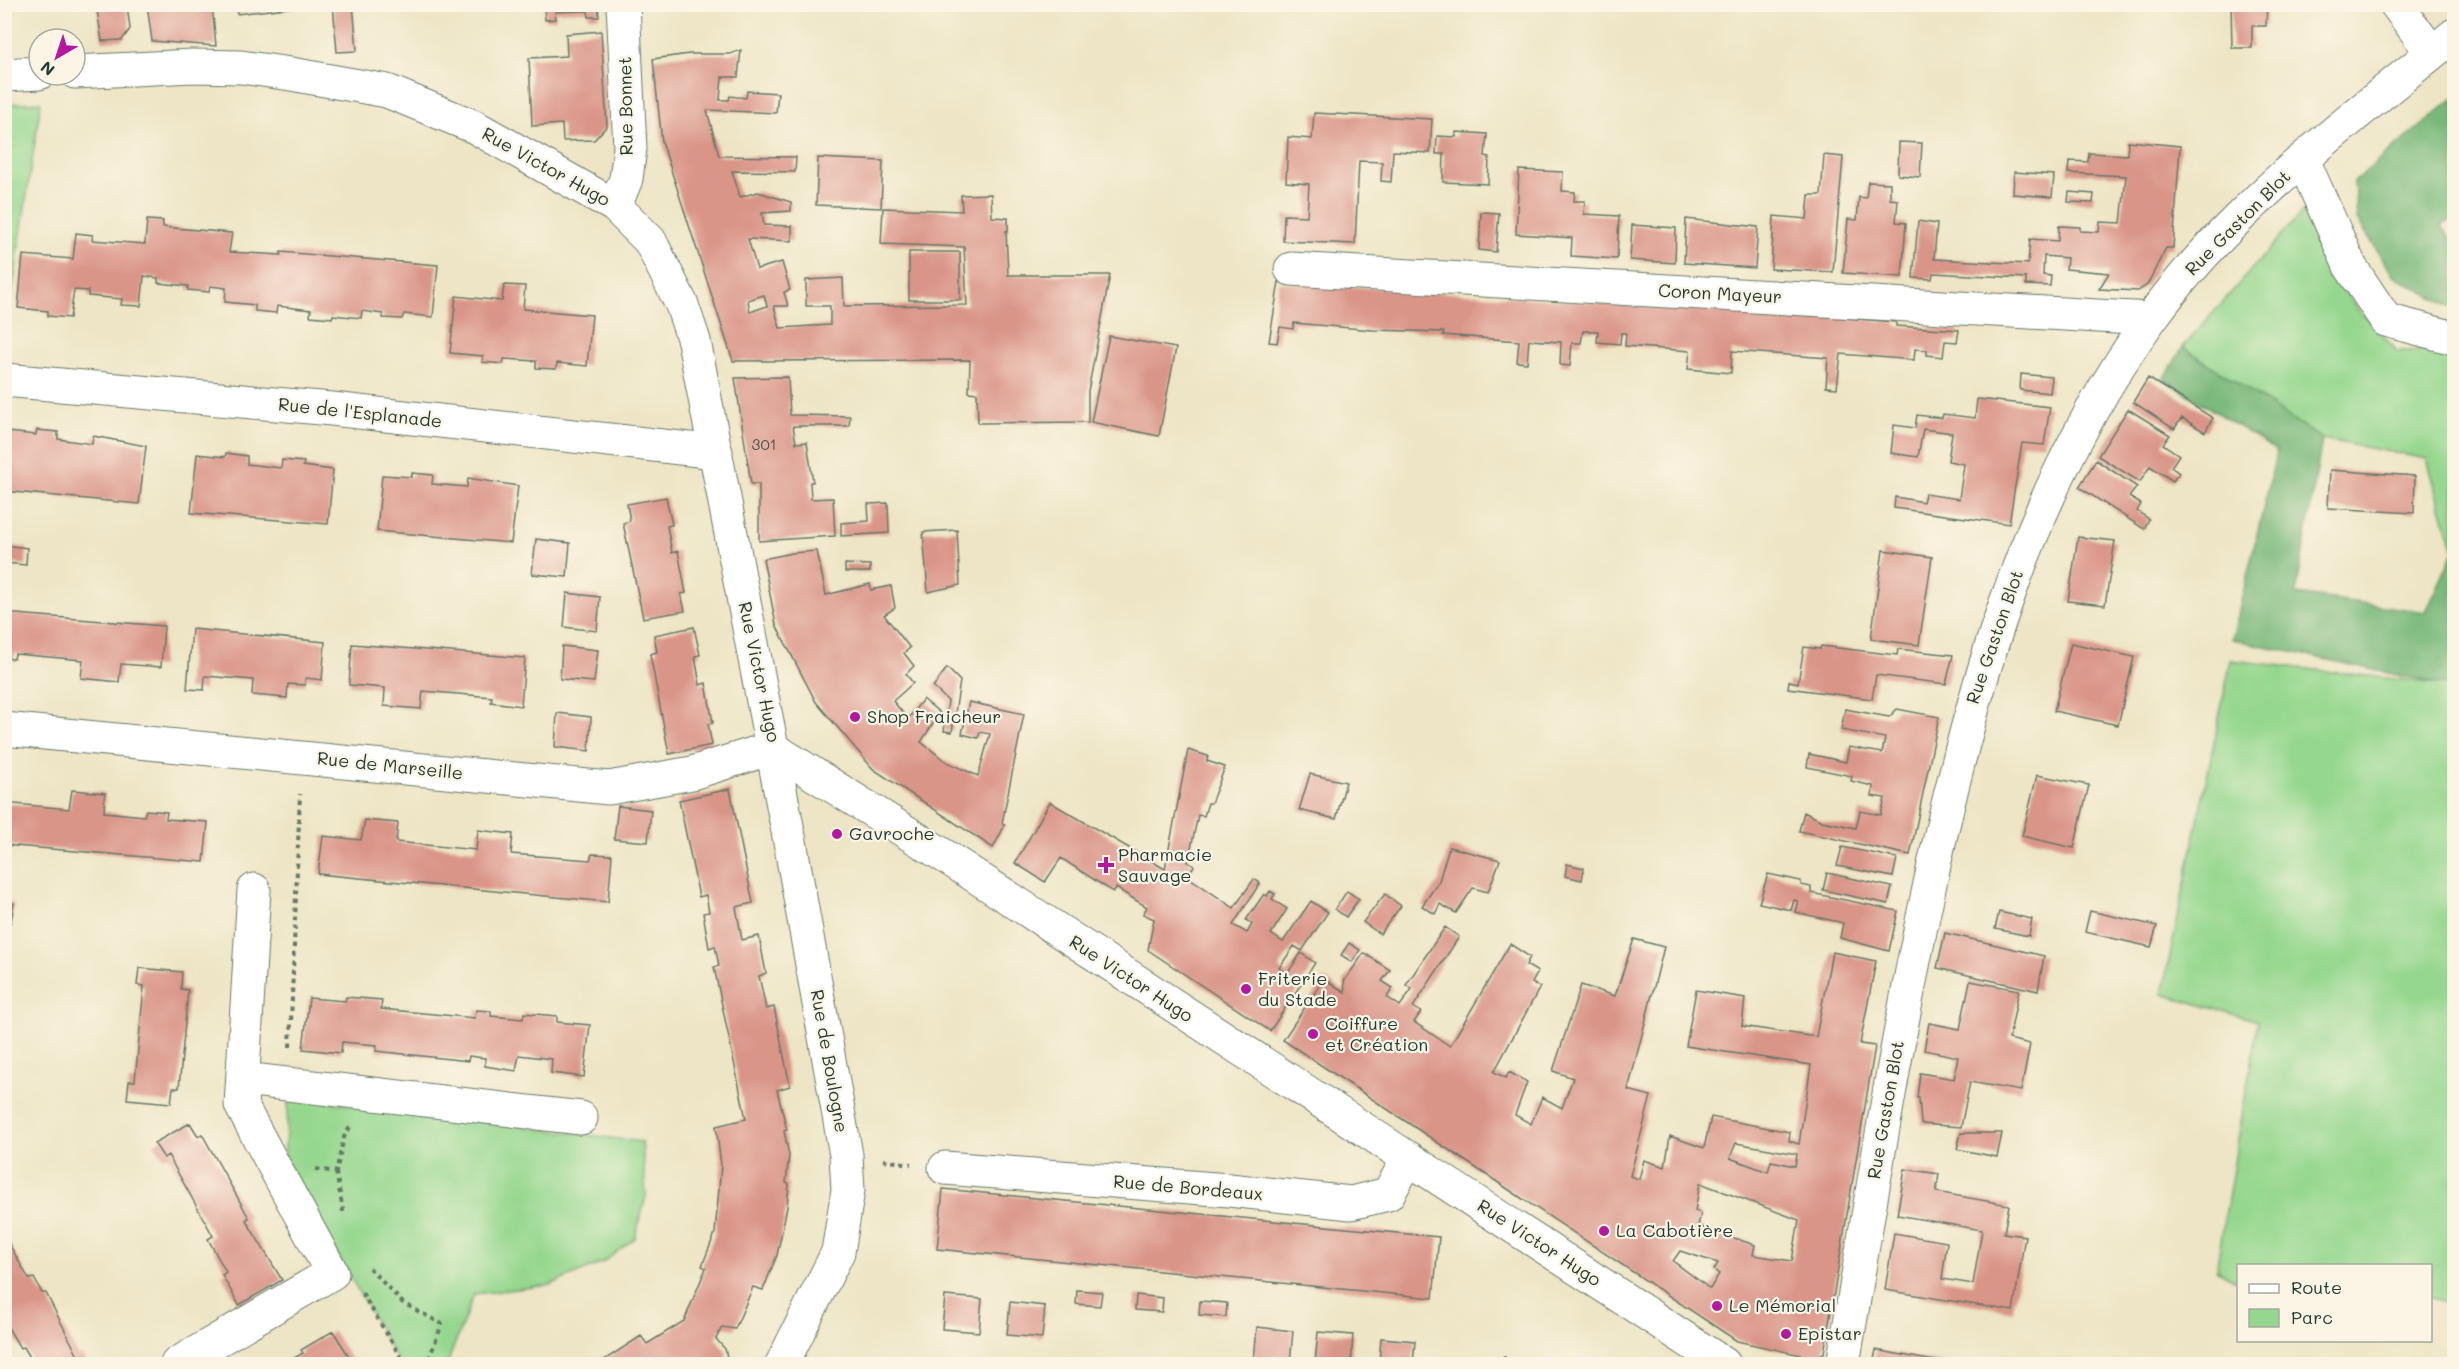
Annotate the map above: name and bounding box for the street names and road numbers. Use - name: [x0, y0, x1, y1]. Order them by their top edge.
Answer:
- street label: Rue Bonnet: [612, 56, 638, 156]
- street label: Rue Victor Hugo: [478, 121, 615, 211]
- street label: Rue Gaston Blot: [2179, 164, 2295, 280]
- street label: Coron Mayeur: [1658, 278, 1783, 308]
- street label: Rue de l'Esplanade: [277, 391, 443, 433]
- street label: Rue Gaston Blot: [1960, 566, 2028, 707]
- street label: Rue Victor Hugo: [733, 599, 787, 745]
- street label: Rue de Marseille: [316, 745, 464, 785]
- street label: Rue Victor Hugo: [1065, 929, 1198, 1027]
- street label: Rue de Boulogne: [806, 987, 854, 1134]
- street label: Rue Gaston Blot: [1861, 1039, 1909, 1181]
- street label: Rue de Bordeaux: [1112, 1169, 1264, 1206]
- street label: Rue Victor Hugo: [1473, 1193, 1606, 1291]

